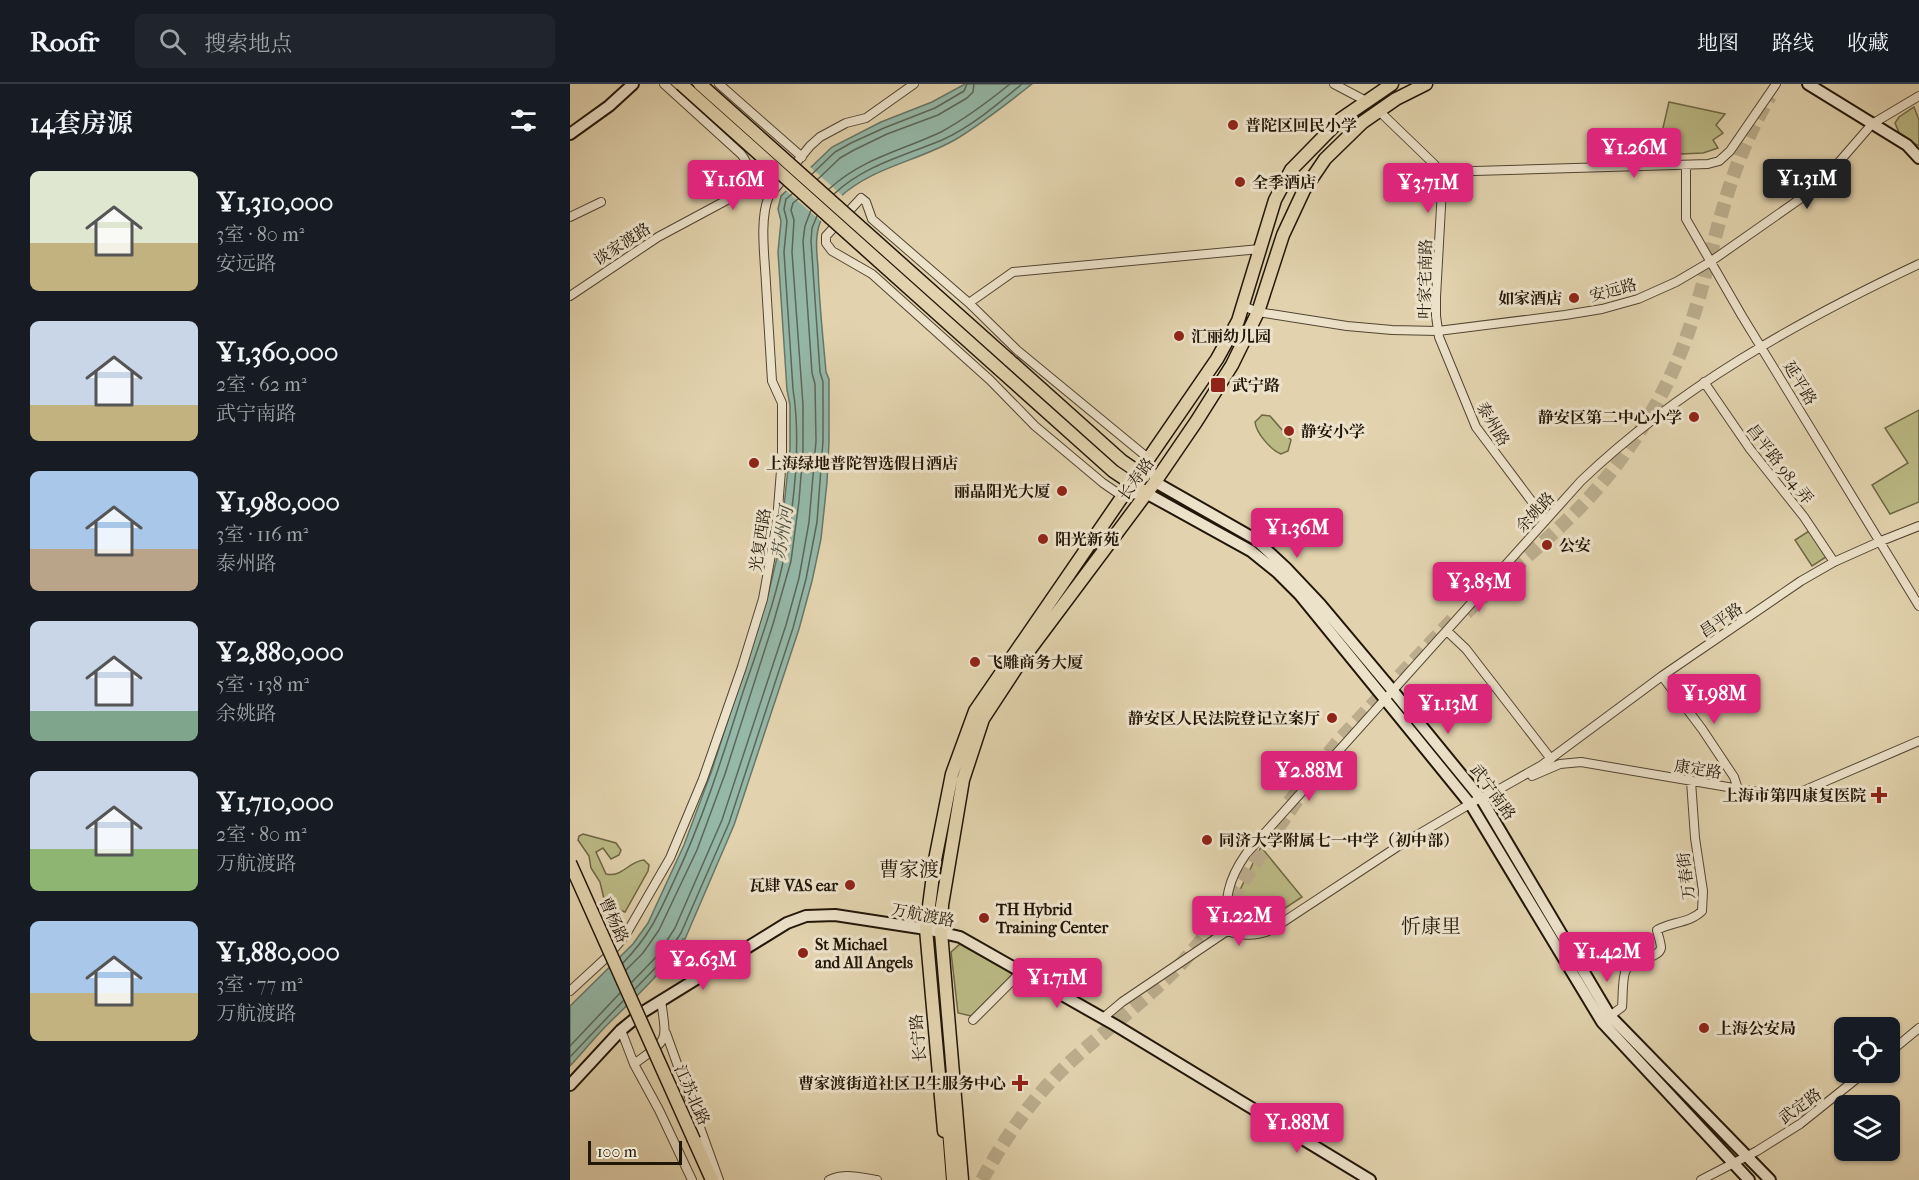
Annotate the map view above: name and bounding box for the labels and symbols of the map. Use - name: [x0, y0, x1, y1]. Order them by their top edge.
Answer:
- place label: 普陀区回民小学: [1245, 116, 1357, 135]
- marker: 普陀区回民小学: [1226, 118, 1240, 132]
- pin: ¥1.26M: [1585, 128, 1683, 179]
- pin: ¥1.31M: [1758, 159, 1856, 210]
- pin: ¥1.16M: [684, 160, 782, 211]
- pin: ¥3.71M: [1379, 163, 1477, 214]
- place label: 全季酒店: [1252, 173, 1316, 192]
- marker: 全季酒店: [1233, 175, 1247, 189]
- street label: 谈家渡路: [590, 219, 654, 269]
- street label: 叶家宅南路: [1415, 239, 1435, 319]
- street label: 安远路: [1587, 275, 1639, 305]
- place label: 如家酒店: [1498, 289, 1562, 308]
- marker: 如家酒店: [1567, 291, 1581, 305]
- place label: 汇丽幼儿园: [1191, 327, 1271, 346]
- marker: 汇丽幼儿园: [1172, 329, 1186, 343]
- street label: 延平路: [1779, 358, 1821, 408]
- marker: 武宁路: [1209, 376, 1227, 394]
- place label: 武宁路: [1232, 376, 1280, 395]
- street label: 泰州路: [1472, 399, 1514, 449]
- place label: 静安区第二中心小学: [1538, 408, 1682, 427]
- marker: 静安区第二中心小学: [1687, 410, 1701, 424]
- street label: 昌平路 984 弄: [1743, 420, 1817, 508]
- place label: 静安小学: [1301, 422, 1365, 441]
- marker: 静安小学: [1282, 424, 1296, 438]
- place label: 上海绿地普陀智选假日酒店: [766, 454, 958, 473]
- street label: 长寿路: [1114, 454, 1158, 504]
- marker: 上海绿地普陀智选假日酒店: [747, 456, 761, 470]
- place label: 丽晶阳光大厦: [954, 482, 1050, 501]
- marker: 丽晶阳光大厦: [1055, 484, 1069, 498]
- street label: 余姚路: [1512, 488, 1558, 536]
- water label: 苏州河: [768, 502, 798, 561]
- street label: 光复西路: [746, 507, 774, 573]
- pin: ¥1.36M: [1248, 508, 1346, 559]
- place label: 阳光新苑: [1055, 530, 1120, 549]
- marker: 阳光新苑: [1036, 532, 1050, 546]
- place label: 公安: [1559, 536, 1591, 555]
- marker: 公安: [1540, 538, 1554, 552]
- pin: ¥3.85M: [1430, 562, 1528, 613]
- street label: 昌平路: [1696, 599, 1746, 641]
- place label: 飞雕商务大厦: [987, 653, 1083, 672]
- marker: 飞雕商务大厦: [968, 655, 982, 669]
- pin: ¥1.98M: [1665, 674, 1763, 725]
- pin: ¥1.13M: [1399, 684, 1497, 735]
- place label: 静安区人民法院登记立案厅: [1128, 709, 1320, 728]
- marker: 静安区人民法院登记立案厅: [1325, 711, 1339, 725]
- pin: ¥2.88M: [1260, 751, 1358, 802]
- street label: 康定路: [1673, 756, 1723, 782]
- street label: 武宁南路: [1467, 761, 1519, 823]
- place label: 上海市第四康复医院: [1722, 786, 1866, 805]
- marker: 上海市第四康复医院: [1870, 786, 1888, 804]
- place label: 同济大学附属七一中学（初中部）: [1219, 831, 1459, 850]
- marker: 同济大学附属七一中学（初中部）: [1200, 833, 1214, 847]
- street label: 万春街: [1674, 851, 1698, 901]
- district label: 曹家渡: [879, 858, 939, 881]
- place label: 瓦肆 VAS ear: [749, 876, 839, 895]
- marker: 瓦肆 VAS ear: [843, 878, 857, 892]
- street label: 曹杨路: [596, 894, 632, 946]
- pin: ¥1.22M: [1190, 896, 1288, 947]
- street label: 万航渡路: [890, 900, 956, 930]
- place label: TH Hybrid Training Center: [995, 900, 1109, 938]
- marker: TH Hybrid Training Center: [977, 911, 991, 925]
- district label: 忻康里: [1401, 915, 1461, 938]
- pin: ¥1.42M: [1558, 932, 1656, 983]
- place label: St Michael and All Angels: [815, 935, 913, 973]
- pin: ¥2.63M: [654, 940, 752, 991]
- marker: St Michael and All Angels: [796, 946, 810, 960]
- pin: ¥1.71M: [1008, 958, 1106, 1009]
- street label: 长宁路: [906, 1013, 930, 1063]
- place label: 上海公安局: [1716, 1019, 1796, 1038]
- marker: 上海公安局: [1697, 1021, 1711, 1035]
- street label: 江苏北路: [670, 1062, 714, 1128]
- place label: 曹家渡街道社区卫生服务中心: [798, 1074, 1006, 1093]
- marker: 曹家渡街道社区卫生服务中心: [1011, 1074, 1029, 1092]
- street label: 武定路: [1775, 1084, 1825, 1128]
- pin: ¥1.88M: [1248, 1103, 1346, 1154]
- scale bar: [588, 1138, 682, 1166]

